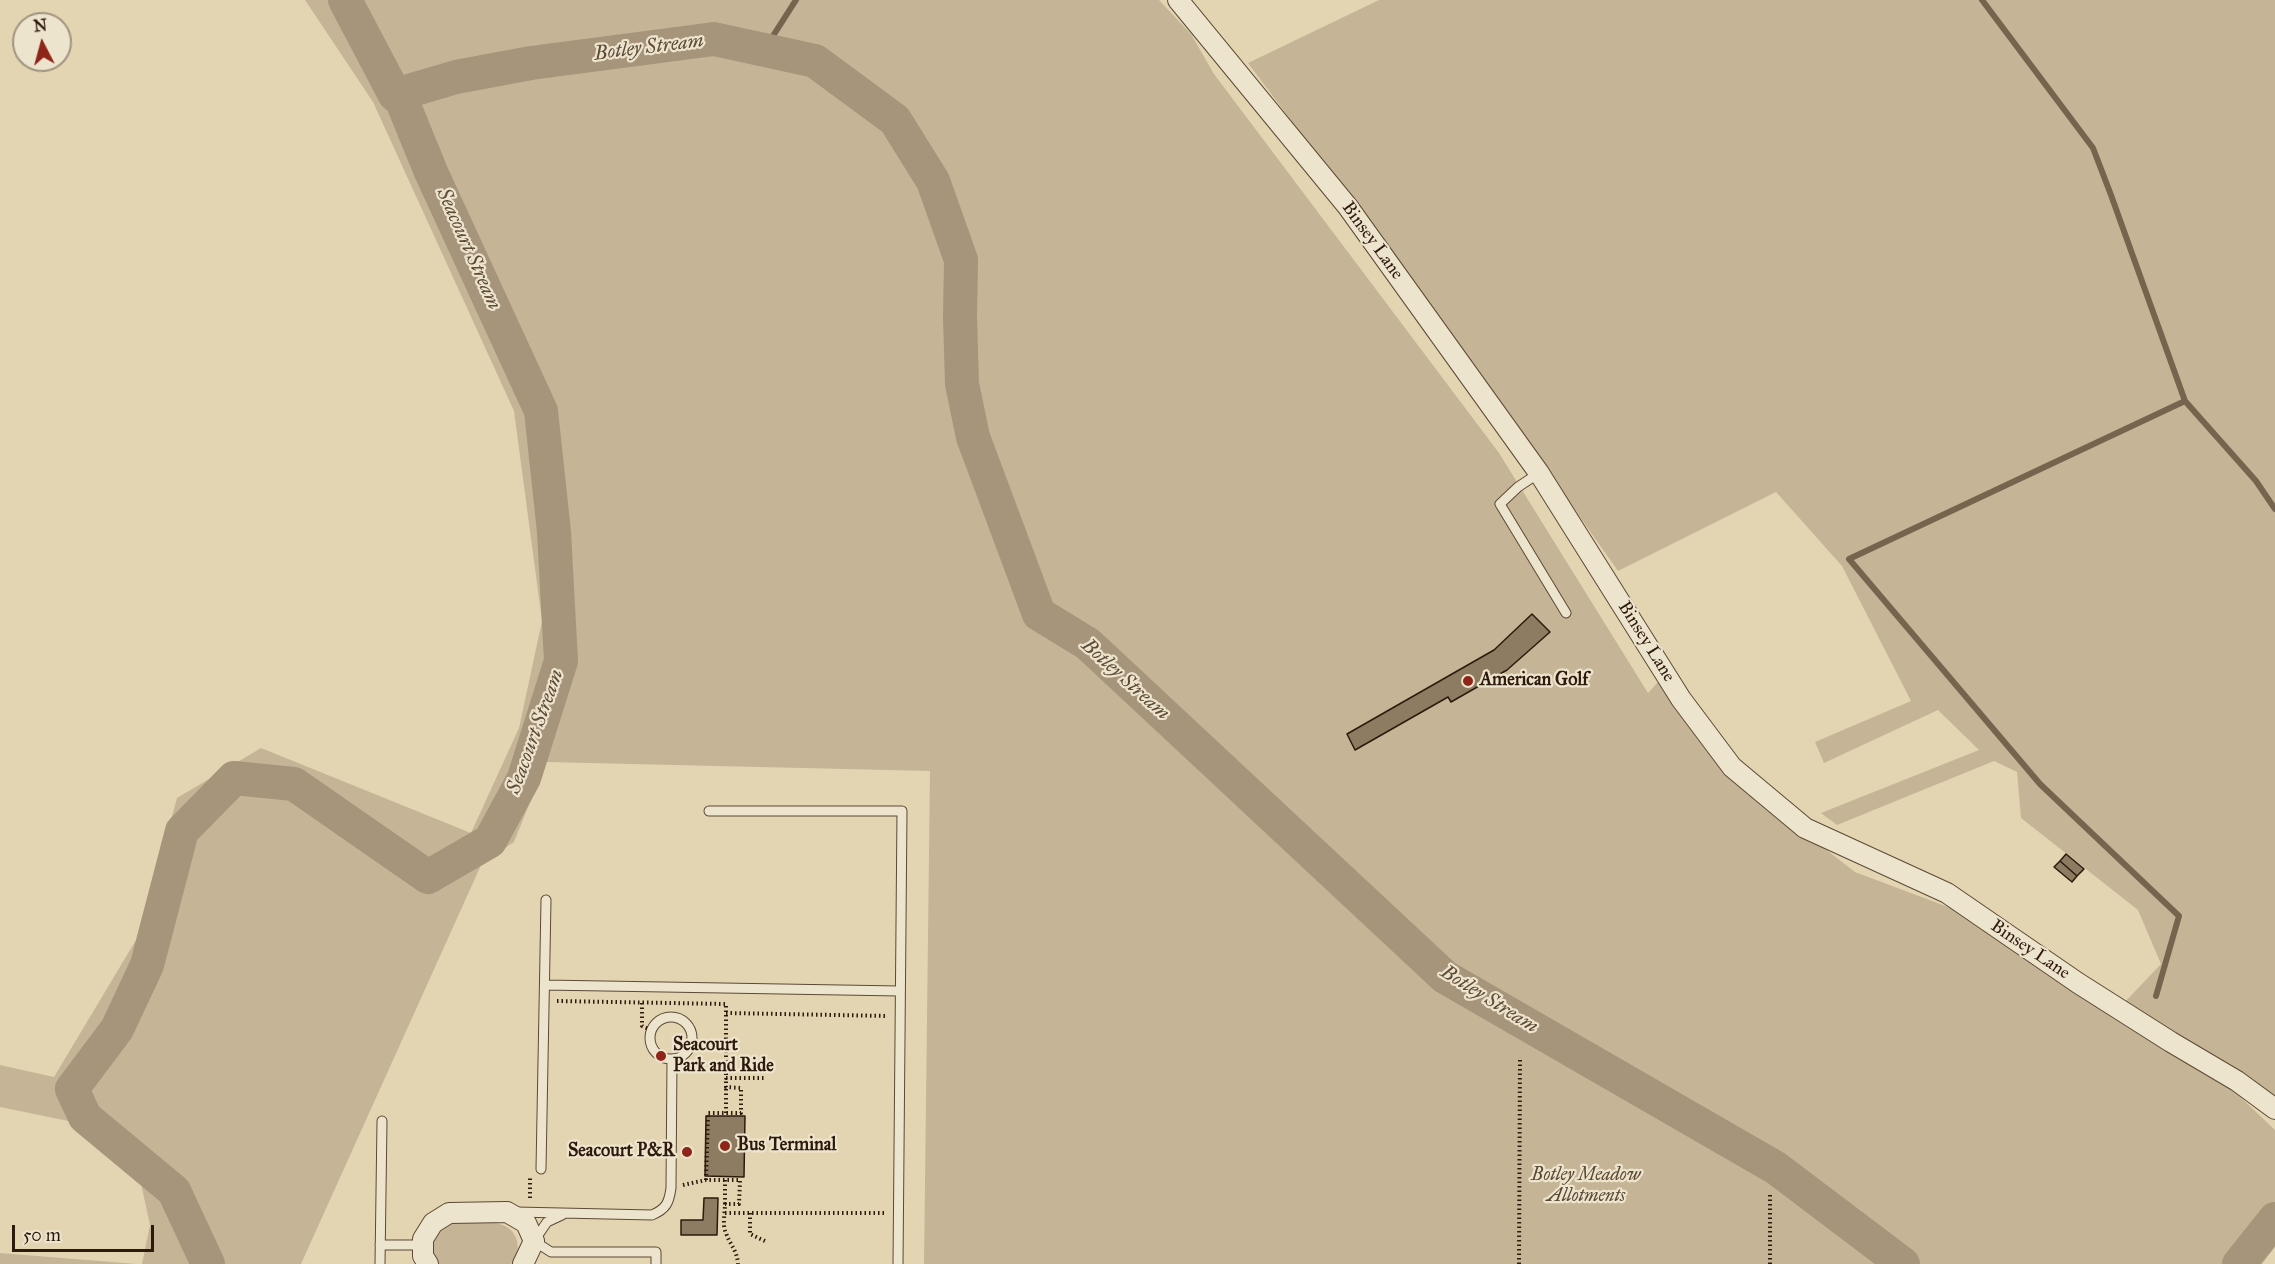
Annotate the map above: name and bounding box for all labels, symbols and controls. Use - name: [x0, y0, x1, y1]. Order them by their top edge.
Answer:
- north arrow: [12, 12, 72, 72]
- text: N: [33, 15, 48, 36]
- water label: Botley Stream: [593, 29, 705, 67]
- water label: Seacourt Stream: [431, 185, 505, 313]
- street label: Binsey Lane: [1337, 198, 1407, 284]
- street label: Binsey Lane: [1613, 598, 1679, 686]
- water label: Botley Stream: [1076, 634, 1174, 726]
- water label: Seacourt Stream: [502, 667, 570, 797]
- place label: American Golf: [1480, 670, 1588, 692]
- marker: American Golf: [1461, 674, 1475, 688]
- street label: Binsey Lane: [1986, 916, 2074, 984]
- water label: Botley Stream: [1436, 961, 1542, 1039]
- place label: Seacourt Park and Ride: [673, 1035, 774, 1078]
- marker: Seacourt Park and Ride: [654, 1049, 668, 1063]
- place label: Bus Terminal: [737, 1135, 836, 1157]
- marker: Bus Terminal: [718, 1139, 732, 1153]
- place label: Seacourt P&R: [568, 1141, 675, 1163]
- marker: Seacourt P&R: [680, 1145, 694, 1159]
- park label: Botley Meadow Allotments: [1531, 1165, 1641, 1208]
- scale bar: [15, 1213, 158, 1251]
- text: 50 m: [23, 1224, 61, 1246]

